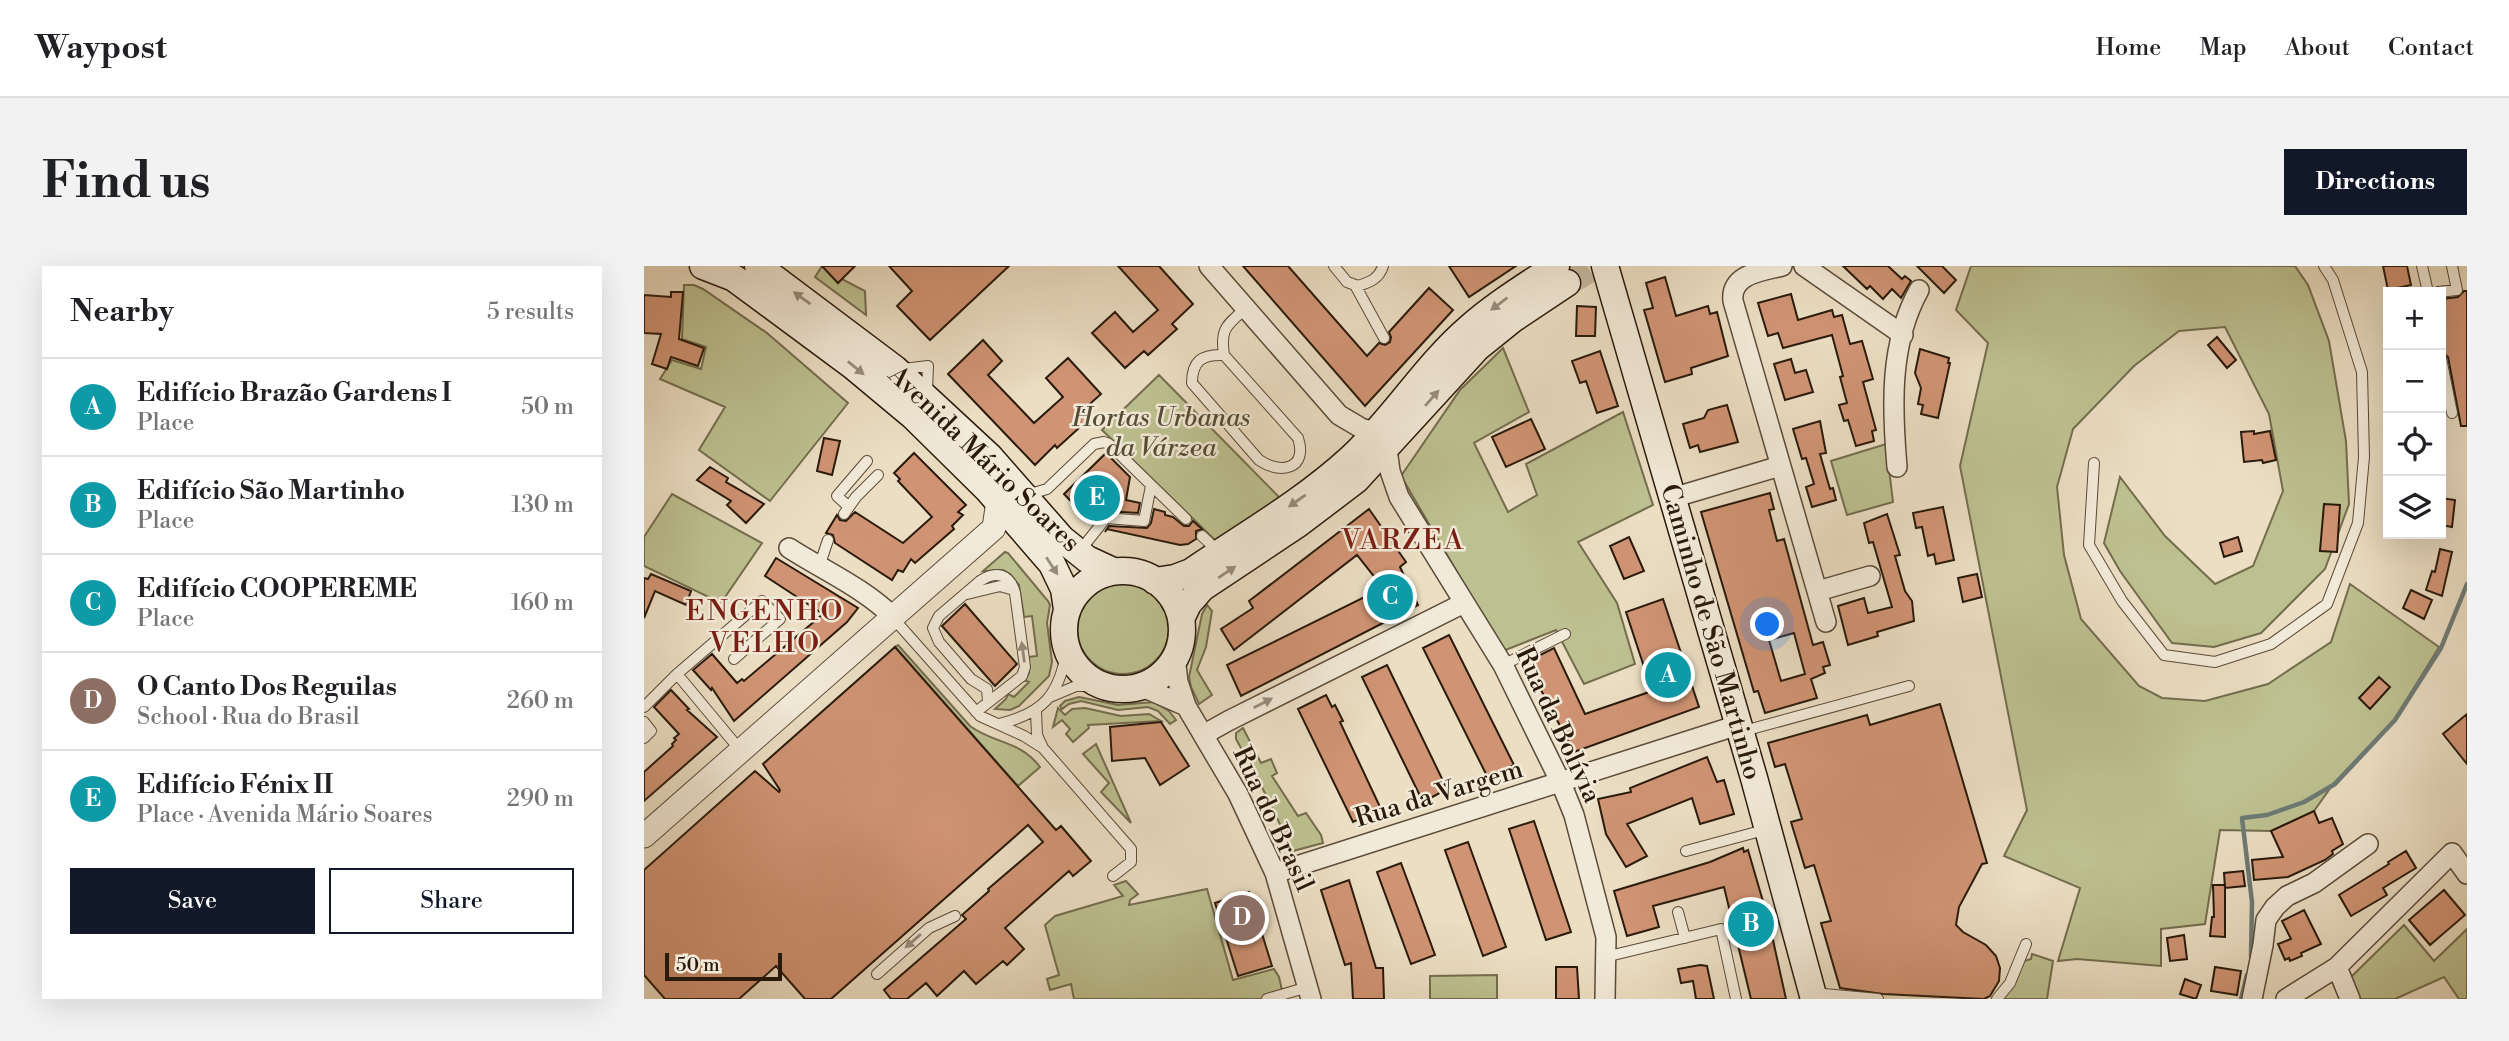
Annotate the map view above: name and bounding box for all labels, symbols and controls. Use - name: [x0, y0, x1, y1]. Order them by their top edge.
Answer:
- text: Waypost: [35, 28, 167, 69]
- text: Home: [2096, 33, 2161, 63]
- text: Map: [2199, 33, 2247, 63]
- text: About: [2285, 33, 2350, 63]
- text: Contact: [2388, 33, 2474, 63]
- button: Directions: [2284, 149, 2467, 215]
- text: Find us: [42, 152, 211, 213]
- map controls: [2383, 287, 2446, 539]
- button: +: [2383, 287, 2446, 350]
- one-way arrow: [793, 292, 811, 306]
- text: Nearby: [70, 293, 174, 331]
- one-way arrow: [1491, 297, 1509, 312]
- text: 5 results: [487, 298, 574, 326]
- button: −: [2383, 350, 2446, 413]
- street label: Avenida Mário Soares: [881, 358, 1087, 559]
- one-way arrow: [847, 360, 864, 375]
- text: Edifício Brazão Gardens I: [137, 377, 452, 409]
- one-way arrow: [1424, 389, 1439, 406]
- text: A: [85, 393, 101, 421]
- text: 50 m: [521, 393, 574, 421]
- park label: Hortas Urbanas da Várzea: [1071, 402, 1251, 464]
- text: Place: [137, 409, 194, 437]
- button: locate: [2383, 413, 2446, 476]
- pin: E: [1074, 472, 1120, 524]
- text: Edifício São Martinho: [137, 475, 405, 507]
- button: layers: [2383, 476, 2446, 539]
- street label: Caminho de São Martinho: [1653, 480, 1769, 784]
- text: B: [84, 491, 102, 519]
- text: 130 m: [511, 491, 574, 519]
- one-way arrow: [1288, 494, 1306, 508]
- text: Place: [137, 507, 194, 535]
- district label: VARZEA: [1340, 523, 1465, 558]
- one-way arrow: [1045, 557, 1059, 575]
- one-way arrow: [1217, 565, 1237, 578]
- pin: C: [1367, 571, 1413, 623]
- text: Edifício COOPEREME: [137, 573, 417, 605]
- text: C: [85, 589, 101, 617]
- text: 160 m: [511, 589, 574, 617]
- district label: ENGENHO VELHO: [686, 594, 844, 661]
- text: Place: [137, 605, 194, 633]
- your location: [1750, 607, 1784, 641]
- one-way arrow: [1018, 640, 1029, 662]
- street label: Rua da Bolívia: [1508, 642, 1608, 809]
- pin: A: [1645, 649, 1691, 701]
- text: O Canto Dos Reguilas: [137, 671, 397, 703]
- text: D: [84, 687, 102, 715]
- text: 260 m: [507, 687, 574, 715]
- one-way arrow: [1253, 698, 1273, 709]
- text: School · Rua do Brasil: [137, 703, 360, 731]
- street label: Rua do Brasil: [1225, 741, 1321, 897]
- street label: Rua da Vargem: [1351, 753, 1527, 835]
- text: Edifício Fénix II: [137, 769, 333, 801]
- text: E: [85, 785, 101, 813]
- text: 290 m: [507, 785, 574, 813]
- text: Place · Avenida Mário Soares: [137, 801, 433, 829]
- button: Save: [70, 868, 315, 934]
- button: Share: [329, 868, 574, 934]
- pin: D: [1219, 892, 1265, 944]
- pin: B: [1728, 898, 1774, 950]
- one-way arrow: [905, 933, 922, 949]
- scale bar: [665, 950, 782, 982]
- text: 50 m: [676, 953, 720, 977]

